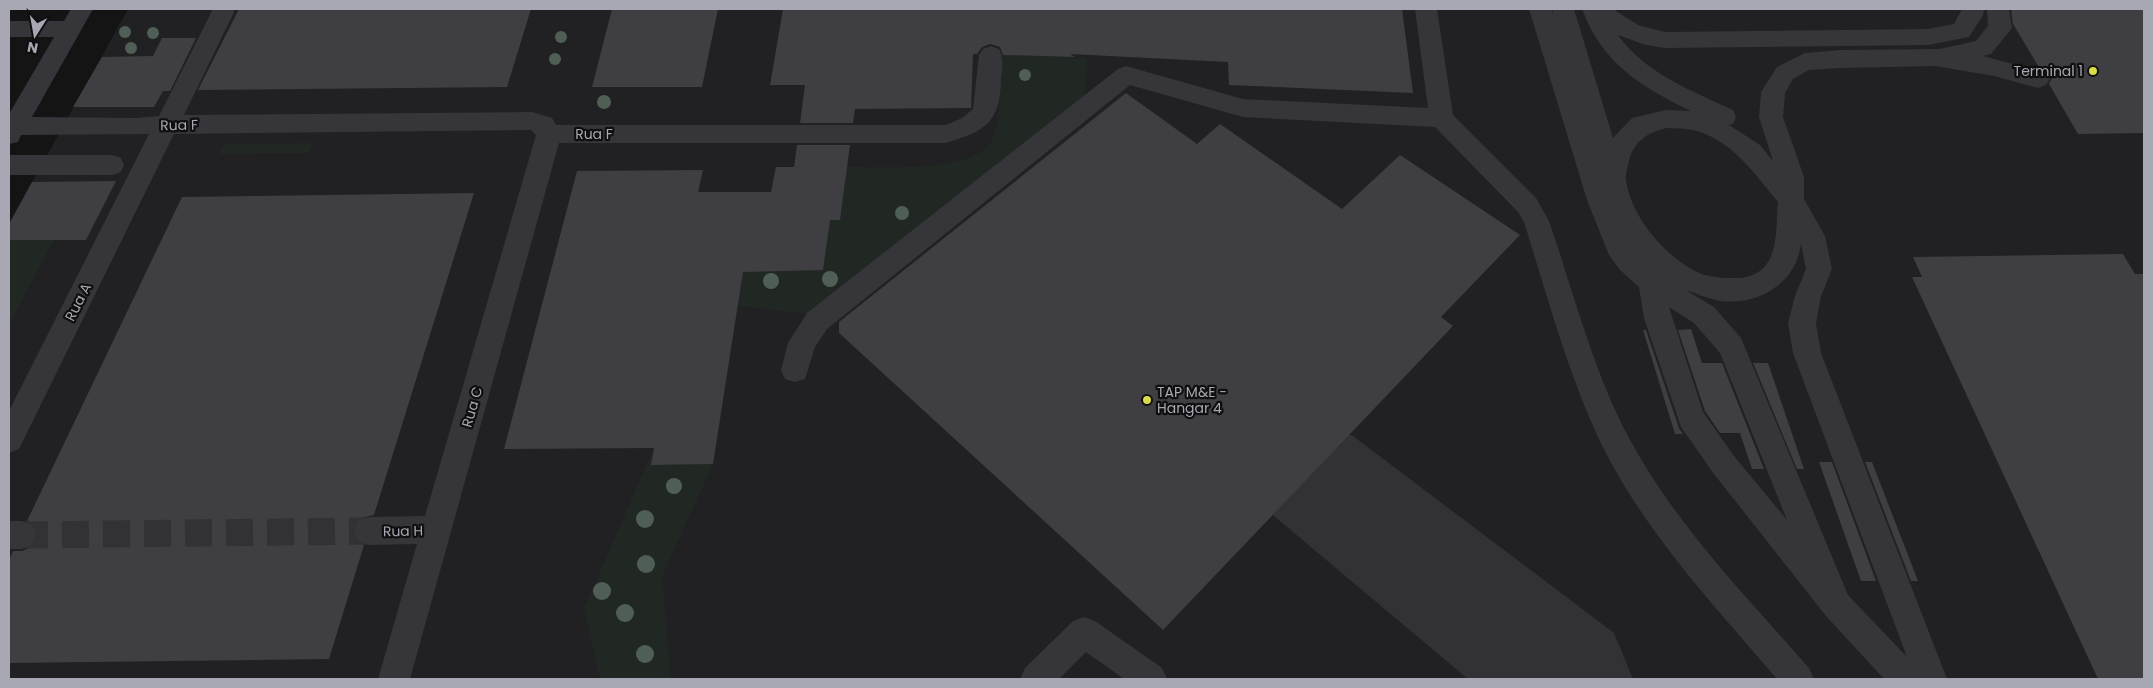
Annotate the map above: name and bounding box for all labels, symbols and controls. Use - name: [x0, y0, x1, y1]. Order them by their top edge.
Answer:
- north arrow: [10, 10, 60, 60]
- text: N: [25, 37, 40, 59]
- place label: Terminal 1: [2014, 61, 2083, 81]
- marker: Terminal 1: [2087, 65, 2099, 77]
- street label: Rua F: [160, 115, 198, 135]
- street label: Rua F: [575, 124, 613, 144]
- street label: Rua A: [60, 280, 96, 324]
- place label: TAP M&E - Hangar 4: [1157, 382, 1227, 418]
- street label: Rua C: [457, 384, 487, 430]
- marker: TAP M&E - Hangar 4: [1141, 394, 1153, 406]
- street label: Rua H: [383, 521, 423, 541]

